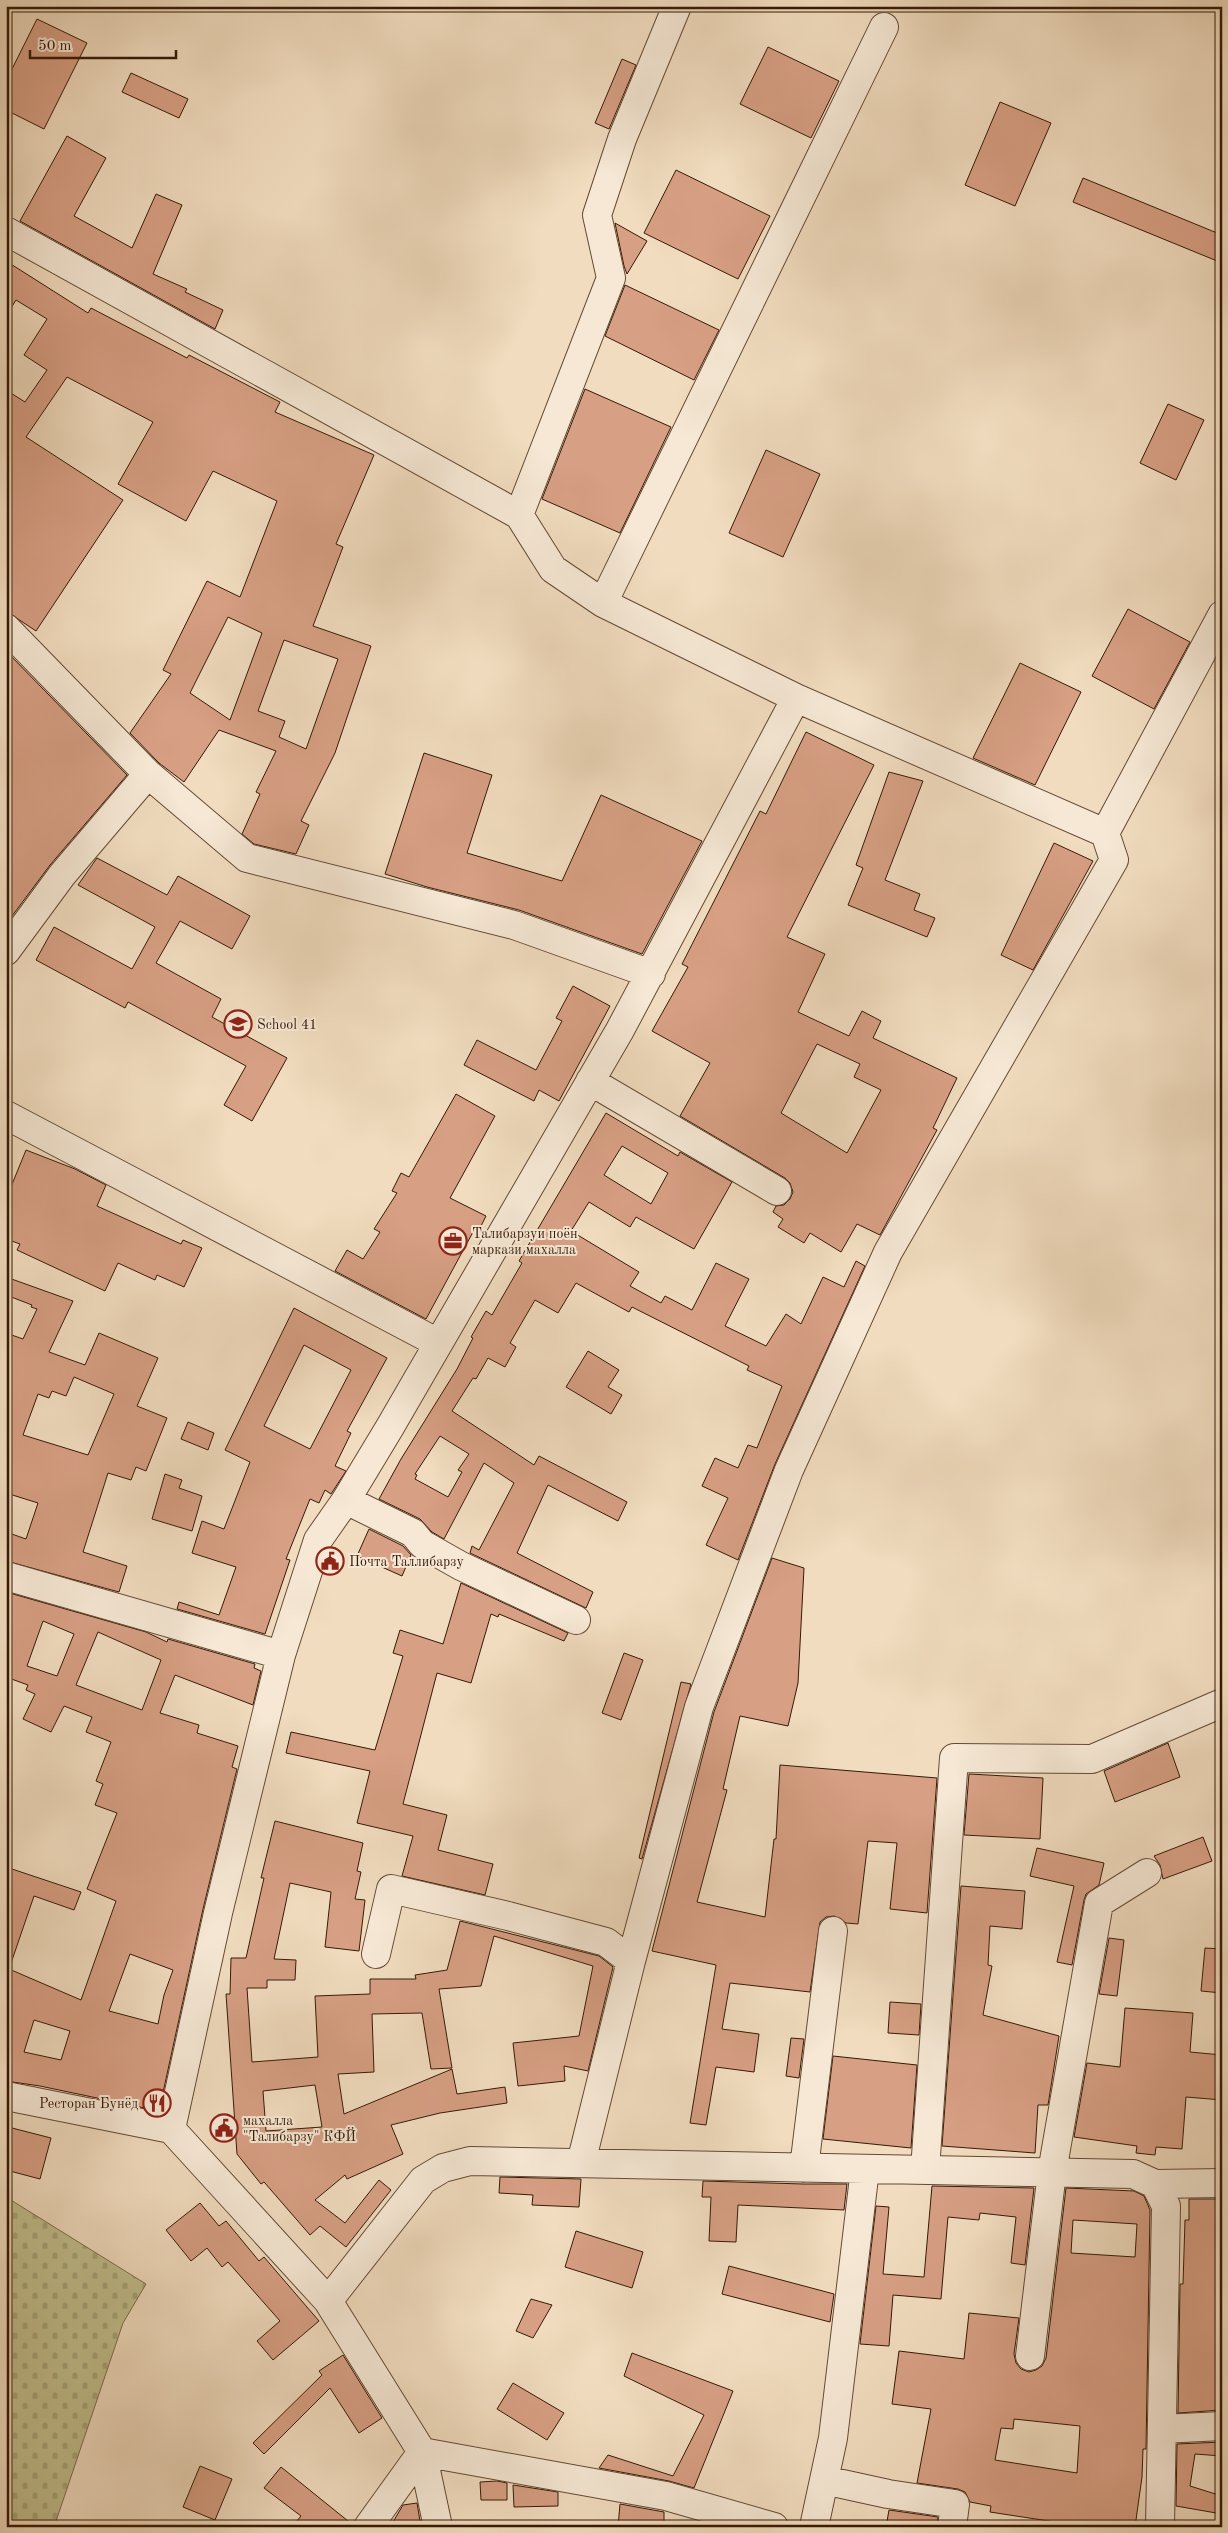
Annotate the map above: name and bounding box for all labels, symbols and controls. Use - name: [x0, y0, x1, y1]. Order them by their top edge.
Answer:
- scale bar: [30, 28, 176, 60]
- text: 50 m: [38, 39, 72, 54]
- school or university icon: School 41: [223, 1009, 253, 1039]
- place label: School 41: [257, 1018, 317, 1032]
- office icon: Талибарзуи поён маркази махалла: [438, 1226, 468, 1256]
- place label: Талибарзуи поён маркази махалла: [472, 1227, 578, 1257]
- public building icon: Почта Таллибарзу: [315, 1546, 345, 1576]
- place label: Почта Таллибарзу: [349, 1555, 464, 1569]
- restaurant icon: Ресторан Бунёд: [142, 2088, 172, 2118]
- place label: Ресторан Бунёд: [39, 2097, 138, 2111]
- public building icon: махалла "Талибарзу" КФЙ: [209, 2113, 239, 2143]
- place label: махалла "Талибарзу" КФЙ: [243, 2114, 356, 2144]

